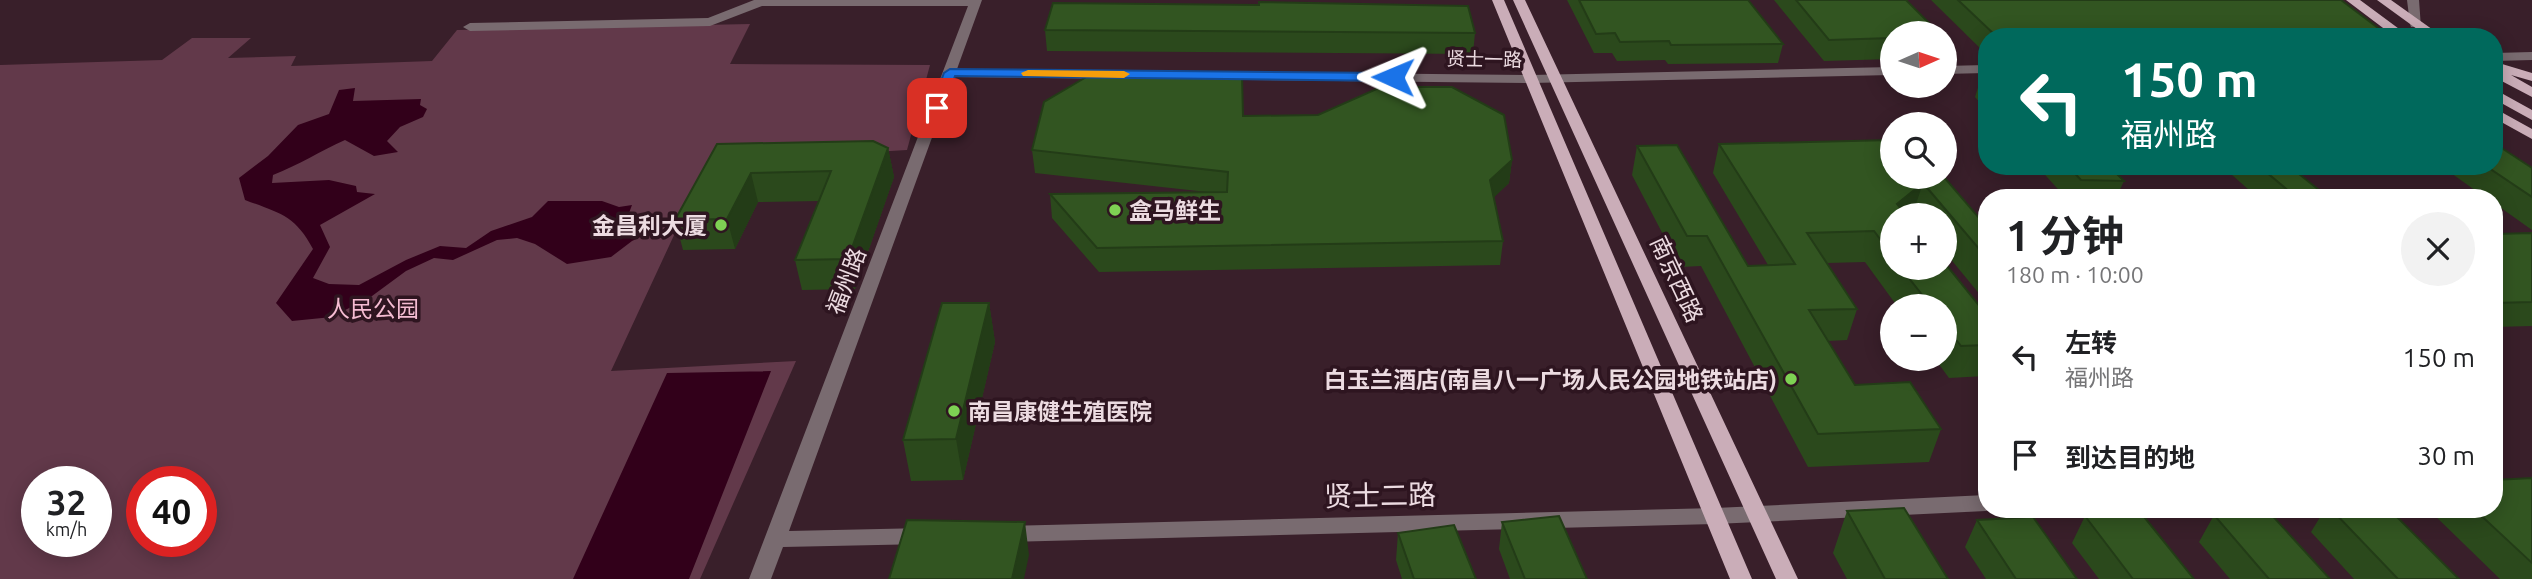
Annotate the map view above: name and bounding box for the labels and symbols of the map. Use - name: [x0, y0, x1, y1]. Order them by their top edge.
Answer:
- north arrow: [1880, 21, 1956, 98]
- position arrow: [1356, 40, 1430, 114]
- street label: 贤士一路: [1446, 47, 1522, 71]
- pin: [907, 78, 967, 138]
- place label: 盒马鲜生: [1129, 198, 1221, 223]
- marker: 盒马鲜生: [1107, 202, 1123, 218]
- place label: 金昌利大厦: [592, 213, 707, 238]
- marker: 金昌利大厦: [713, 217, 729, 233]
- street label: 南京西路: [1646, 232, 1708, 326]
- street label: 福州路: [822, 244, 870, 318]
- park label: 人民公园: [327, 296, 419, 321]
- place label: 白玉兰酒店(南昌八一广场人民公园地铁站店): [1324, 367, 1777, 393]
- marker: 白玉兰酒店(南昌八一广场人民公园地铁站店): [1783, 371, 1799, 387]
- place label: 南昌康健生殖医院: [968, 399, 1152, 424]
- marker: 南昌康健生殖医院: [946, 403, 962, 419]
- speed limit sign: 40: [126, 466, 217, 557]
- street label: 贤士二路: [1324, 479, 1436, 511]

